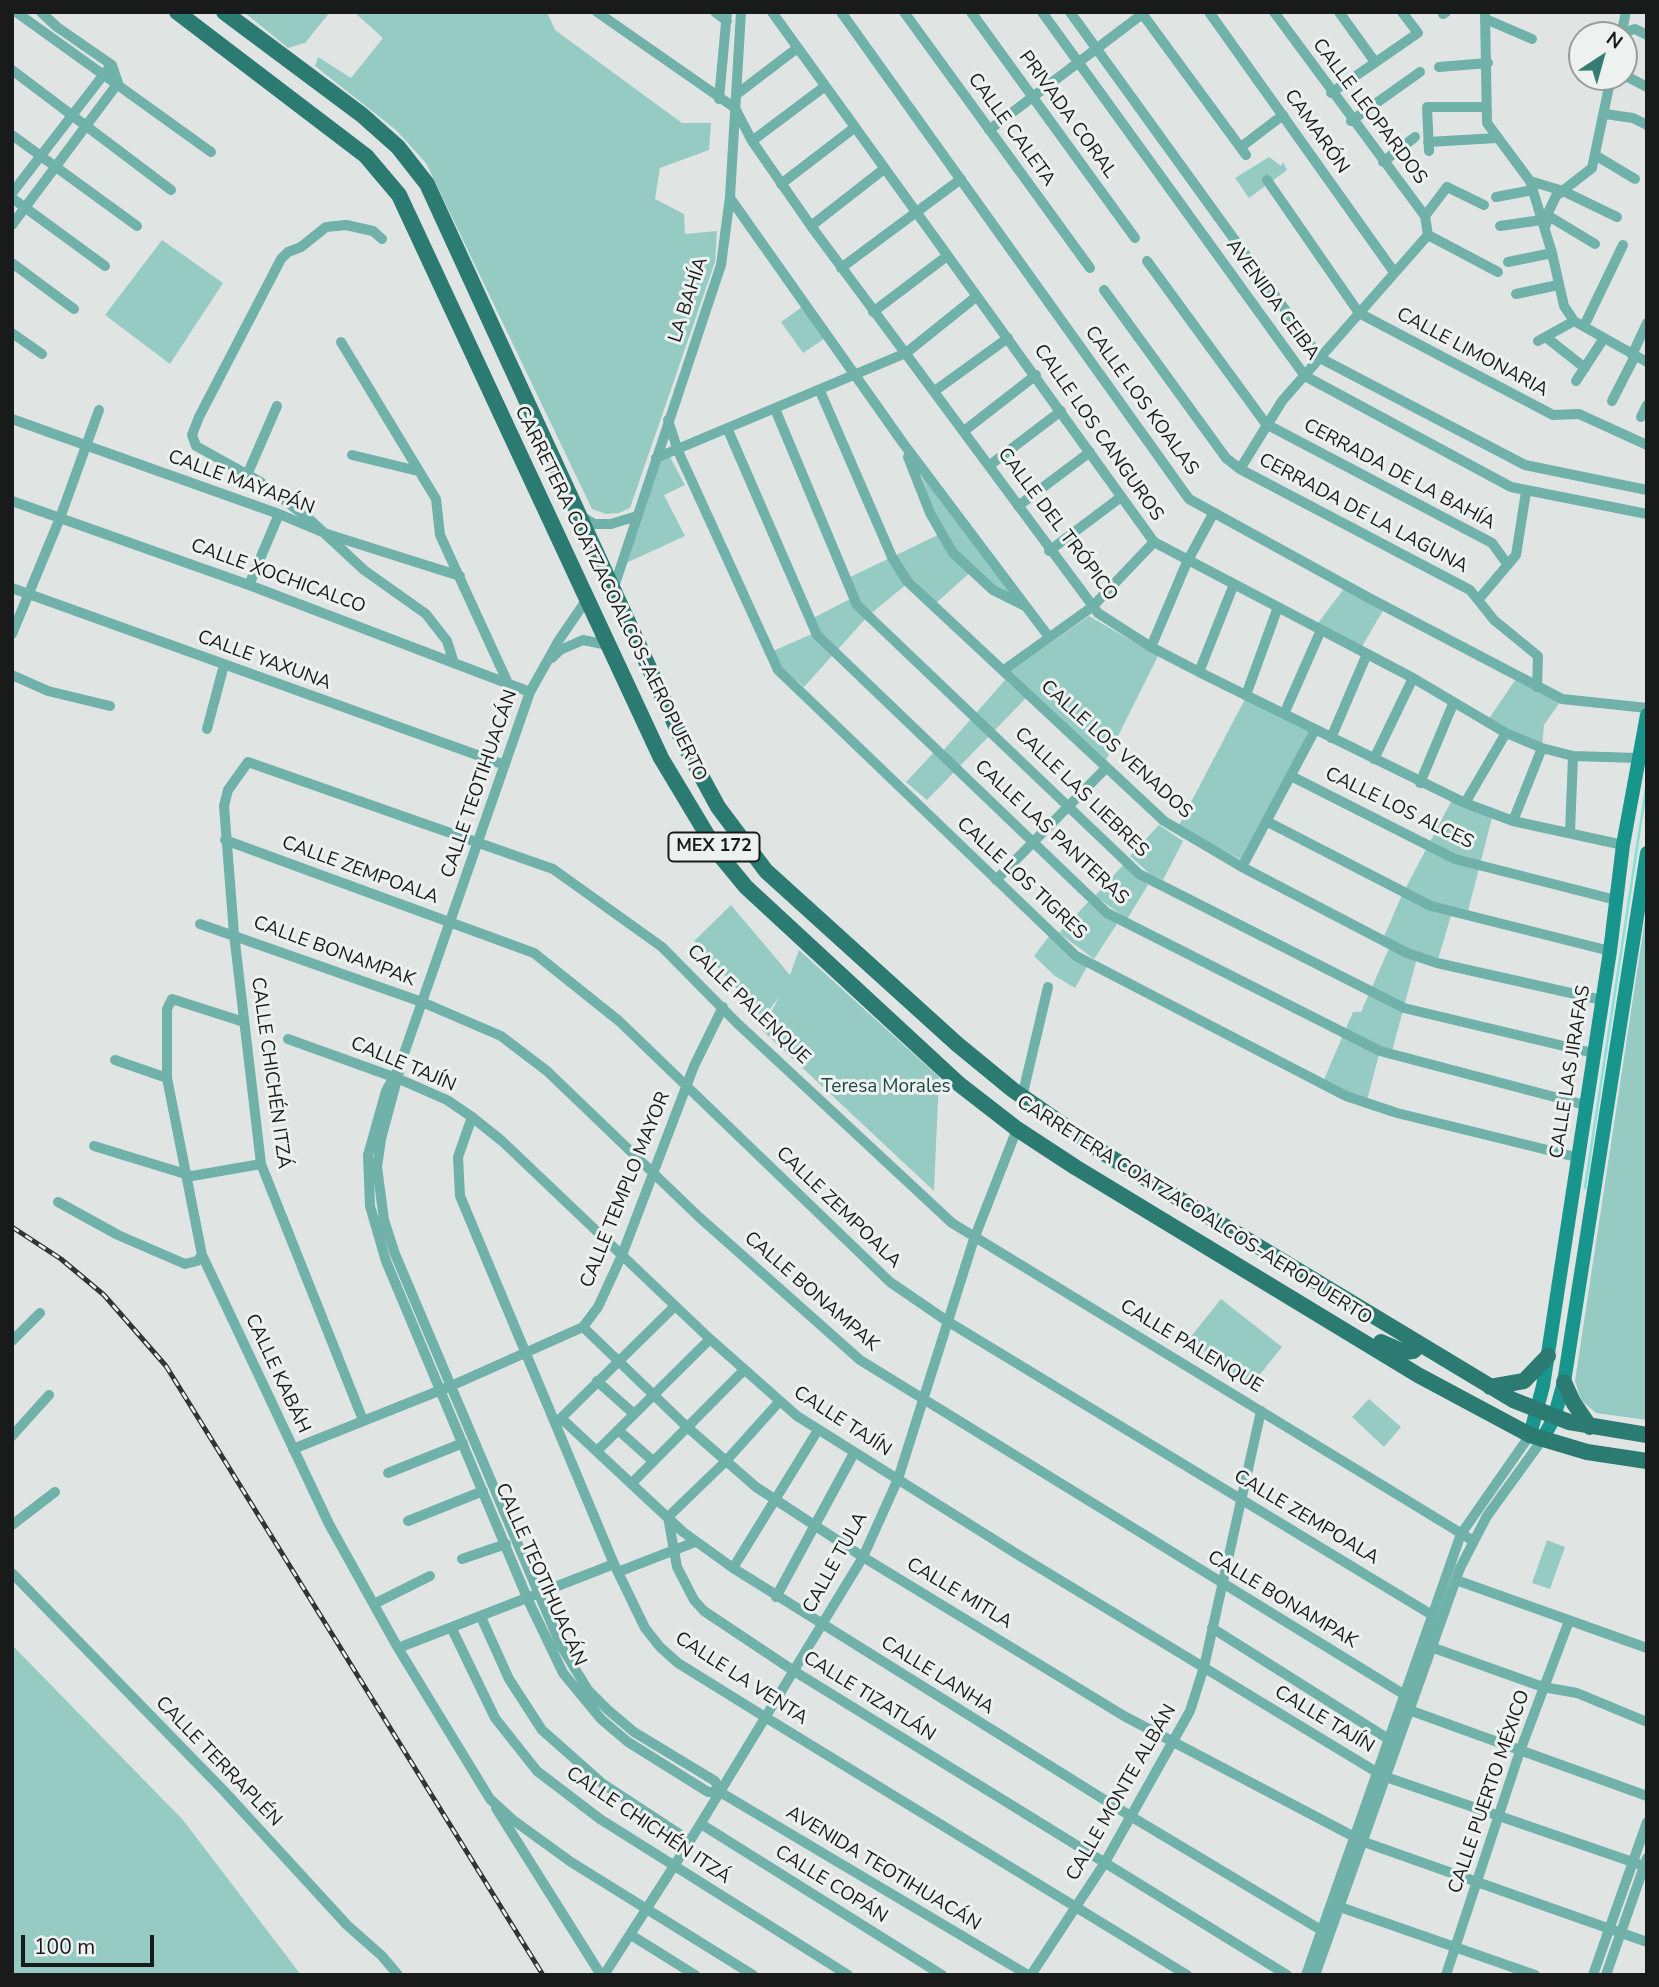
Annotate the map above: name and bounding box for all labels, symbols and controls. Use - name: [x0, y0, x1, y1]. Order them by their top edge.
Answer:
- north arrow: [1568, 21, 1638, 91]
- text: N: [1601, 26, 1628, 55]
- street label: CALLE LEOPARDOS: [1307, 35, 1431, 189]
- street label: PRIVADA CORAL: [1013, 47, 1121, 183]
- street label: CALLE CALETA: [962, 69, 1060, 191]
- street label: CAMARÓN: [1279, 85, 1353, 179]
- street label: AVENIDA CEIBA: [1221, 235, 1323, 365]
- street label: LA BAHÍA: [665, 254, 713, 346]
- street label: CALLE LIMONARIA: [1392, 303, 1552, 403]
- street label: CALLE LOS KOALAS: [1079, 322, 1203, 480]
- street label: CALLE LOS CANGUROS: [1028, 340, 1168, 526]
- street label: CARRETERA COATZACOALCOS-AEROPUERTO: [509, 403, 711, 785]
- street label: CERRADA DE LA BAHÍA: [1299, 415, 1499, 535]
- street label: CALLE DEL TRÓPICO: [992, 444, 1122, 606]
- street label: CALLE MAYAPÁN: [165, 446, 317, 520]
- street label: CERRADA DE LA LAGUNA: [1255, 449, 1471, 579]
- street label: CALLE XOCHICALCO: [188, 535, 368, 619]
- street label: CALLE YAXUNA: [194, 626, 334, 696]
- street label: CALLE LOS VENADOS: [1036, 676, 1196, 824]
- street label: CALLE TEOTIHUACÁN: [437, 687, 523, 881]
- street label: CALLE LAS LIEBRES: [1009, 723, 1153, 863]
- street label: CALLE LAS PANTERAS: [969, 756, 1133, 910]
- street label: CALLE LOS ALCES: [1321, 763, 1477, 855]
- street label: CALLE LOS TIGRES: [951, 813, 1091, 945]
- street label: CALLE ZEMPOALA: [278, 832, 442, 910]
- road number: MEX 172: [668, 832, 760, 862]
- street label: CALLE BONAMPAK: [250, 912, 418, 992]
- street label: CALLE PALENQUE: [682, 940, 814, 1070]
- street label: CALLE CHICHÉN ITZÁ: [245, 976, 295, 1170]
- street label: CALLE LAS JIRAFAS: [1546, 984, 1596, 1160]
- street label: CALLE TAJÍN: [347, 1033, 459, 1097]
- park label: Teresa Morales: [821, 1076, 951, 1098]
- street label: CALLE TEMPLO MAYOR: [576, 1089, 676, 1291]
- street label: CARRETERA COATZACOALCOS-AEROPUERTO: [1012, 1092, 1376, 1330]
- street label: CALLE ZEMPOALA: [771, 1142, 905, 1274]
- street label: CALLE BONAMPAK: [739, 1227, 883, 1357]
- street label: CALLE PALENQUE: [1116, 1295, 1266, 1399]
- street label: CALLE KABÁH: [239, 1311, 315, 1437]
- street label: CALLE TAJÍN: [789, 1382, 895, 1462]
- street label: CALLE ZEMPOALA: [1229, 1466, 1383, 1570]
- street label: CALLE TEOTIHUACÁN: [489, 1480, 591, 1670]
- street label: CALLE TULA: [799, 1509, 873, 1617]
- street label: CALLE BONAMPAK: [1203, 1546, 1361, 1654]
- street label: CALLE MITLA: [902, 1554, 1016, 1634]
- street label: CALLE LA VENTA: [670, 1628, 812, 1730]
- street label: CALLE LANHA: [876, 1632, 998, 1720]
- street label: CALLE TIZATLÁN: [799, 1647, 939, 1747]
- street label: CALLE TAJÍN: [1270, 1681, 1378, 1759]
- street label: CALLE PUERTO MÉXICO: [1444, 1687, 1536, 1897]
- street label: CALLE TERRAPLÉN: [150, 1692, 286, 1832]
- street label: CALLE MONTE ALBÁN: [1062, 1701, 1182, 1885]
- street label: CALLE CHICHÉN ITZÁ: [561, 1762, 735, 1890]
- street label: AVENIDA TEOTIHUACÁN: [781, 1802, 985, 1936]
- street label: CALLE COPÁN: [771, 1841, 891, 1929]
- scale bar: [24, 1920, 158, 1964]
- text: 100 m: [34, 1933, 95, 1961]

